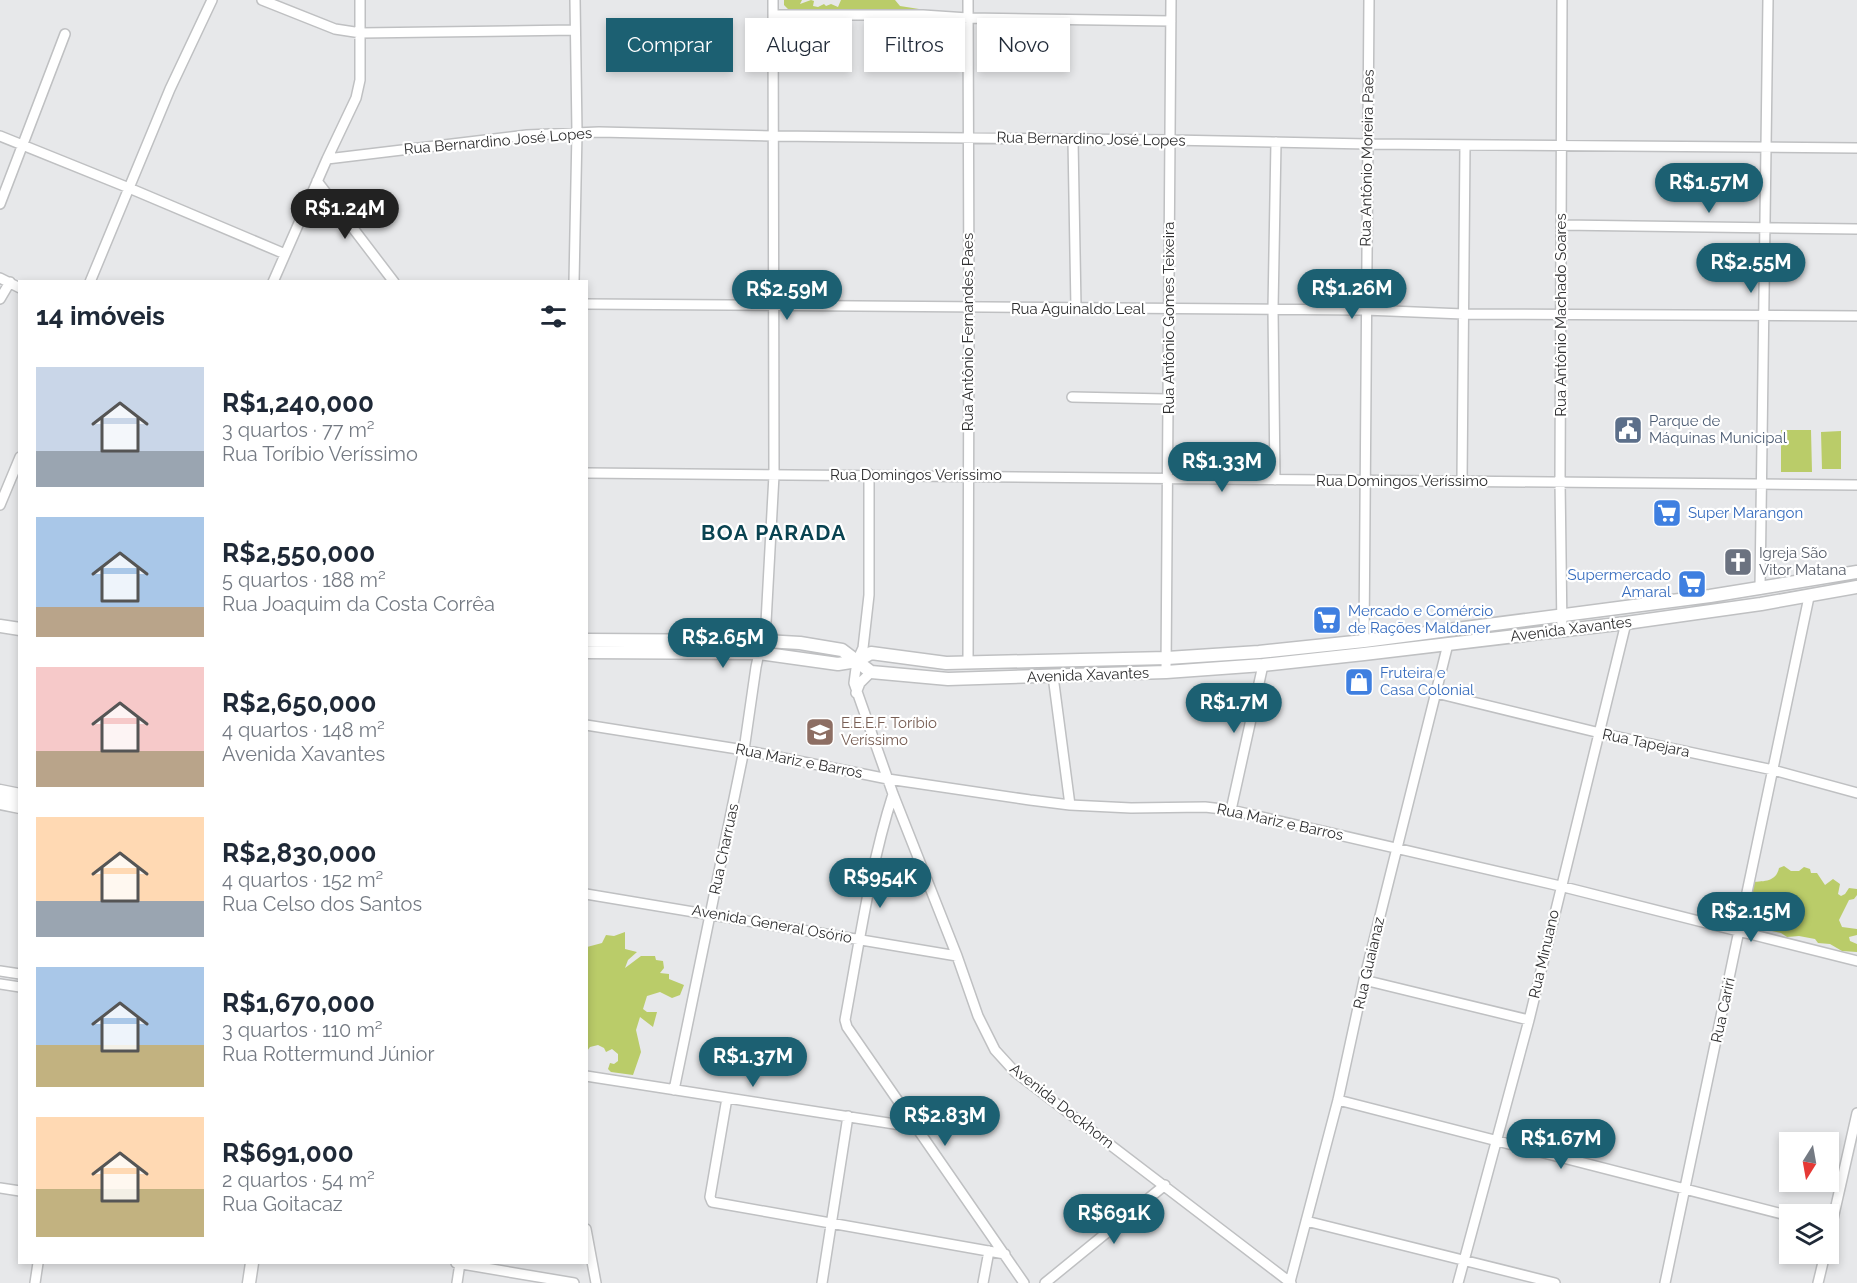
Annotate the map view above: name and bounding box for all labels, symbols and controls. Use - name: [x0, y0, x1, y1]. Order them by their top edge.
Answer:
- chip: Comprar: [606, 18, 733, 72]
- chip: Alugar: [745, 18, 852, 72]
- chip: Filtros: [864, 18, 965, 72]
- chip: Novo: [977, 18, 1070, 72]
- street label: Rua Antônio Moreira Paes: [1356, 69, 1378, 247]
- street label: Rua Bernardino José Lopes: [403, 124, 593, 158]
- street label: Rua Bernardino José Lopes: [996, 128, 1186, 150]
- pin: R$1.57M: [1654, 163, 1764, 214]
- text: R$1.57M: [1669, 170, 1749, 194]
- pin: R$1.24M: [290, 189, 400, 240]
- text: R$1.24M: [305, 196, 385, 220]
- street label: Rua Antônio Machado Soares: [1552, 213, 1570, 417]
- street label: Rua Antônio Gomes Teixeira: [1160, 222, 1178, 414]
- street label: Rua Antônio Fernandes Paes: [959, 233, 977, 431]
- pin: R$2.55M: [1696, 243, 1806, 294]
- text: R$2.55M: [1710, 250, 1792, 274]
- pin: R$1.26M: [1297, 269, 1407, 320]
- pin: R$2.59M: [732, 270, 842, 321]
- text: R$1.26M: [1311, 276, 1393, 300]
- text: R$2.59M: [746, 277, 828, 301]
- icon: filters: [537, 300, 570, 333]
- street label: Rua Aguinaldo Leal: [1011, 300, 1146, 318]
- text: 14 imóveis: [36, 301, 165, 331]
- text: R$1,240,000: [222, 388, 374, 418]
- icon: home: [84, 391, 156, 463]
- place label: Parque de Máquinas Municipal: [1649, 412, 1788, 447]
- public building icon: Parque de Máquinas Municipal: [1612, 414, 1644, 446]
- text: 3 quartos · 77 m²: [222, 418, 375, 442]
- text: Rua Toríbio Veríssimo: [222, 442, 418, 466]
- pin: R$1.33M: [1167, 442, 1277, 493]
- text: R$1.33M: [1182, 449, 1262, 473]
- street label: Rua Domingos Veríssimo: [830, 466, 1002, 484]
- street label: Rua Domingos Veríssimo: [1316, 472, 1488, 490]
- supermarket icon: Super Marangon: [1651, 497, 1683, 529]
- place label: Super Marangon: [1688, 504, 1803, 522]
- district label: BOA PARADA: [701, 520, 847, 545]
- text: R$2,550,000: [222, 538, 375, 568]
- icon: home: [84, 541, 156, 613]
- place label: Igreja São Vitor Matana: [1759, 544, 1846, 579]
- church icon: Igreja São Vitor Matana: [1722, 546, 1754, 578]
- place label: Supermercado Amaral: [1567, 566, 1672, 601]
- text: 5 quartos · 188 m²: [222, 568, 386, 592]
- supermarket icon: Supermercado Amaral: [1676, 568, 1708, 600]
- text: Rua Joaquim da Costa Corrêa: [222, 592, 495, 616]
- place label: Mercado e Comércio de Rações Maldaner: [1348, 602, 1493, 637]
- supermarket icon: Mercado e Comércio de Rações Maldaner: [1311, 604, 1343, 636]
- street label: Avenida Xavantes: [1509, 613, 1633, 645]
- pin: R$2.65M: [668, 618, 778, 669]
- text: R$2.65M: [682, 625, 764, 649]
- street label: Avenida Xavantes: [1027, 664, 1149, 686]
- place label: Fruteira e Casa Colonial: [1380, 664, 1475, 699]
- shop icon: Fruteira e Casa Colonial: [1343, 666, 1375, 698]
- pin: R$1.7M: [1185, 683, 1283, 734]
- text: R$2,650,000: [222, 688, 377, 718]
- text: R$1.7M: [1200, 690, 1268, 714]
- icon: home: [84, 691, 156, 763]
- place label: E.E.E.F. Toríbio Veríssimo: [841, 714, 937, 749]
- school or university icon: E.E.E.F. Toríbio Veríssimo: [804, 716, 836, 748]
- text: 4 quartos · 148 m²: [222, 718, 385, 742]
- street label: Rua Tapejara: [1601, 725, 1691, 761]
- street label: Rua Mariz e Barros: [734, 740, 864, 782]
- text: Avenida Xavantes: [222, 742, 385, 766]
- street label: Rua Mariz e Barros: [1215, 800, 1345, 844]
- street label: Rua Charruas: [706, 802, 742, 896]
- text: R$2,830,000: [222, 838, 377, 868]
- icon: home: [84, 841, 156, 913]
- pin: R$954K: [831, 858, 929, 909]
- text: R$954K: [843, 865, 917, 889]
- text: 4 quartos · 152 m²: [222, 868, 383, 892]
- text: Rua Celso dos Santos: [222, 892, 422, 916]
- pin: R$2.15M: [1696, 892, 1806, 943]
- text: R$2.15M: [1711, 899, 1791, 923]
- street label: Avenida General Osório: [690, 901, 854, 947]
- street label: Rua Minuano: [1525, 908, 1563, 1000]
- street label: Rua Guaianaz: [1350, 915, 1388, 1011]
- street label: Rua Cariri: [1707, 976, 1739, 1044]
- text: R$1,670,000: [222, 988, 375, 1018]
- icon: home: [84, 991, 156, 1063]
- text: 3 quartos · 110 m²: [222, 1018, 383, 1042]
- pin: R$1.37M: [698, 1037, 808, 1088]
- text: Rua Rottermund Júnior: [222, 1042, 435, 1066]
- text: R$1.37M: [713, 1044, 793, 1068]
- street label: Avenida Dockhorn: [1006, 1060, 1118, 1152]
- pin: R$2.83M: [890, 1096, 1000, 1147]
- text: R$2.83M: [904, 1103, 986, 1127]
- pin: R$1.67M: [1506, 1119, 1616, 1170]
- text: R$1.67M: [1520, 1126, 1602, 1150]
- north arrow: [1779, 1132, 1839, 1192]
- map controls: [1779, 1132, 1839, 1264]
- text: R$691,000: [222, 1138, 354, 1168]
- icon: home: [84, 1141, 156, 1213]
- text: 2 quartos · 54 m²: [222, 1168, 375, 1192]
- text: Rua Goitacaz: [222, 1192, 343, 1216]
- pin: R$691K: [1065, 1194, 1163, 1245]
- text: R$691K: [1077, 1201, 1151, 1225]
- button: layers: [1779, 1204, 1839, 1264]

